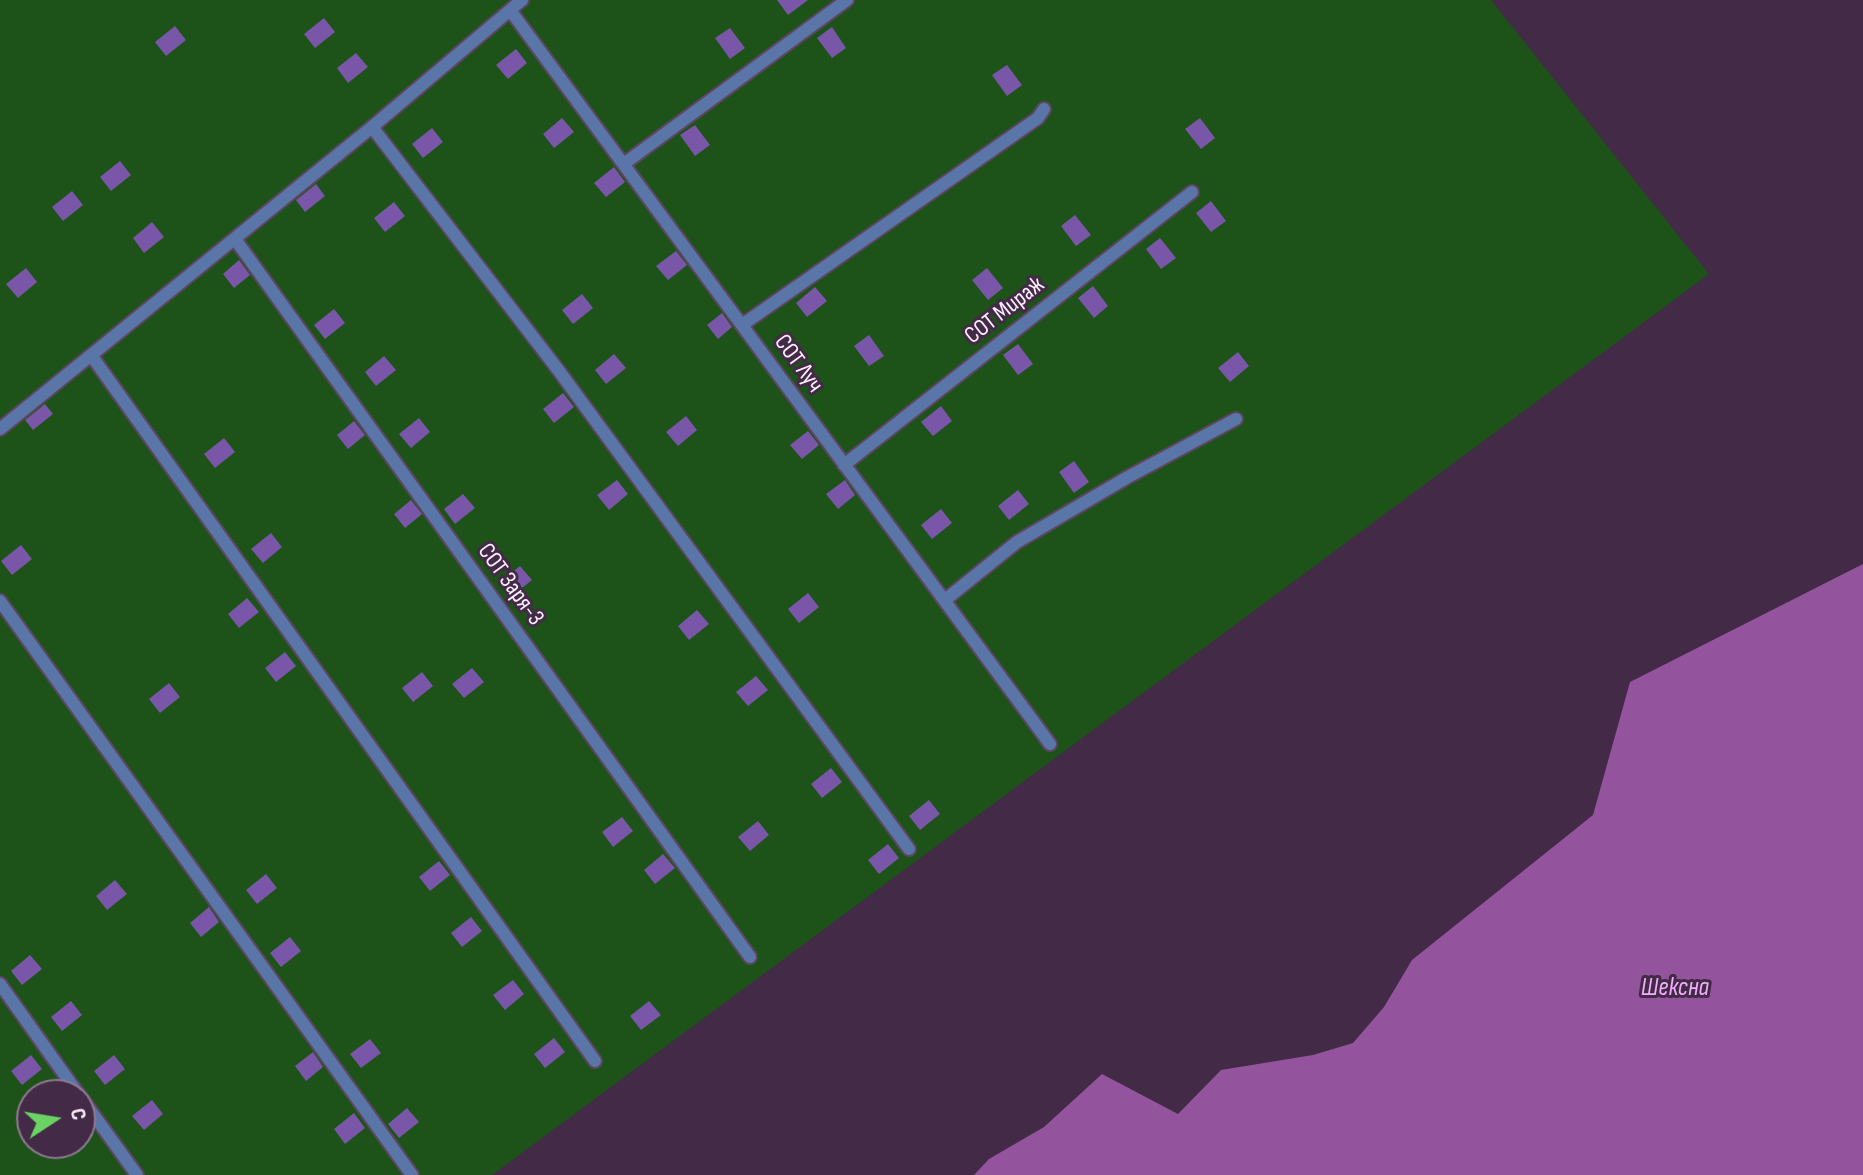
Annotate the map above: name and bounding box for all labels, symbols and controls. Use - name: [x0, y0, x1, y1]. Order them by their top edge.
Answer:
- street label: СОТ Мираж: [960, 271, 1050, 351]
- street label: СОТ Луч: [767, 329, 829, 399]
- street label: СОТ Заря-3: [471, 538, 549, 632]
- water label: Шексна: [1641, 972, 1709, 1004]
- north arrow: [16, 1079, 96, 1159]
- text: С: [64, 1106, 92, 1123]

